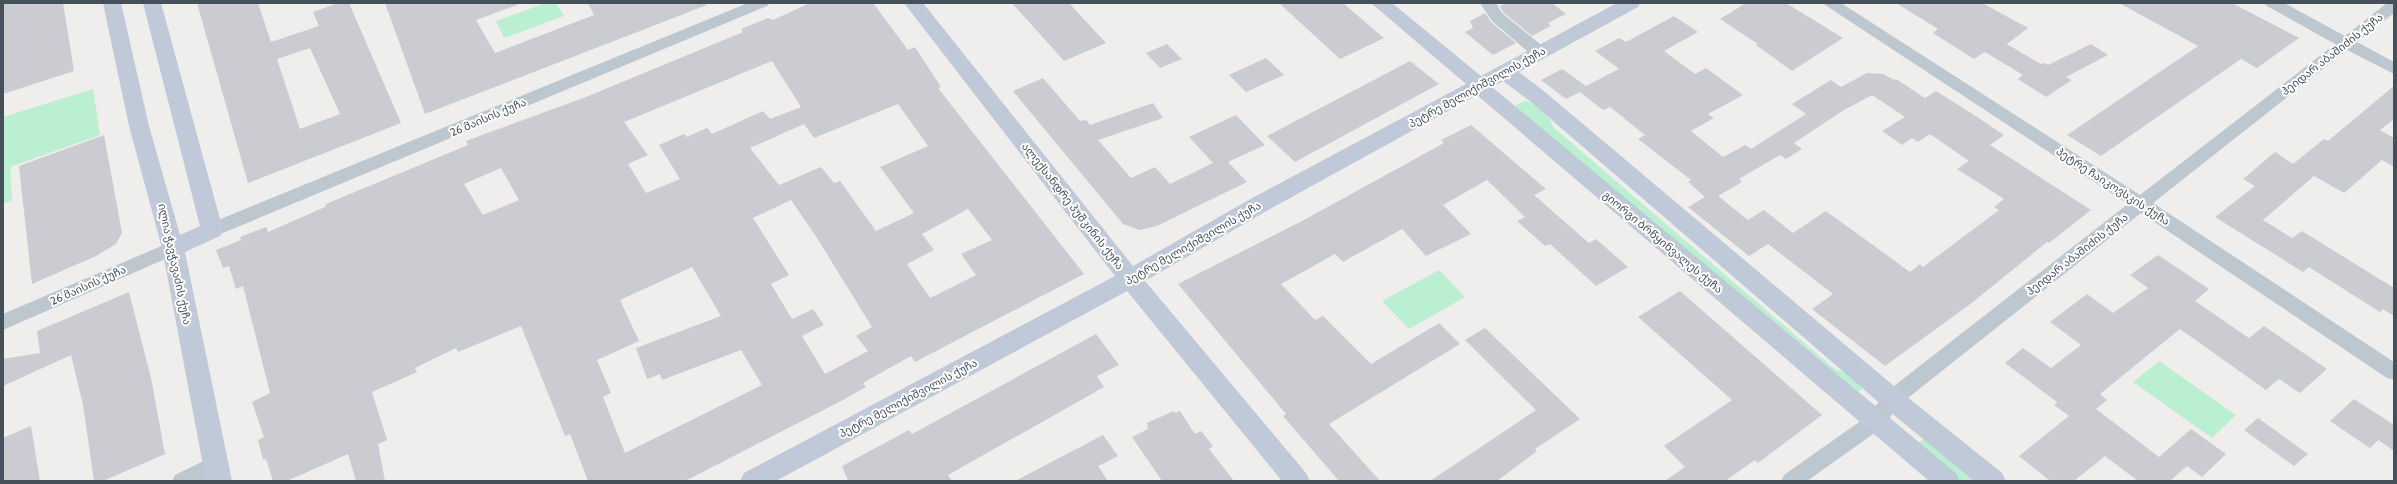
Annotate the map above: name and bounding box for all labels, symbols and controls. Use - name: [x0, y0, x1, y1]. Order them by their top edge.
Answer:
- street label: ჰეიდარ აბაშიძის ქუჩა: [2278, 10, 2386, 98]
- street label: პეტრე მელიქიშვილის ქუჩა: [1406, 43, 1548, 131]
- street label: 26 მაისის ქუჩა: [448, 95, 528, 139]
- street label: ალექსანდრე პუშკინის ქუჩა: [1019, 140, 1127, 272]
- street label: პეტრე ჩაიკოვსკის ქუჩა: [2054, 144, 2172, 228]
- street label: გიორგი ბრწყინვალეს ქუჩა: [1600, 188, 1726, 296]
- street label: პეტრე მელიქიშვილის ქუჩა: [1123, 198, 1263, 288]
- street label: ილია ჭავჭავაძის ქუჩა: [155, 202, 195, 326]
- street label: ჰეიდარ აბაშიძის ქუჩა: [2023, 210, 2131, 298]
- street label: 26 მაისის ქუჩა: [48, 262, 128, 308]
- street label: პეტრე მელიქიშვილის ქუჩა: [836, 356, 980, 440]

